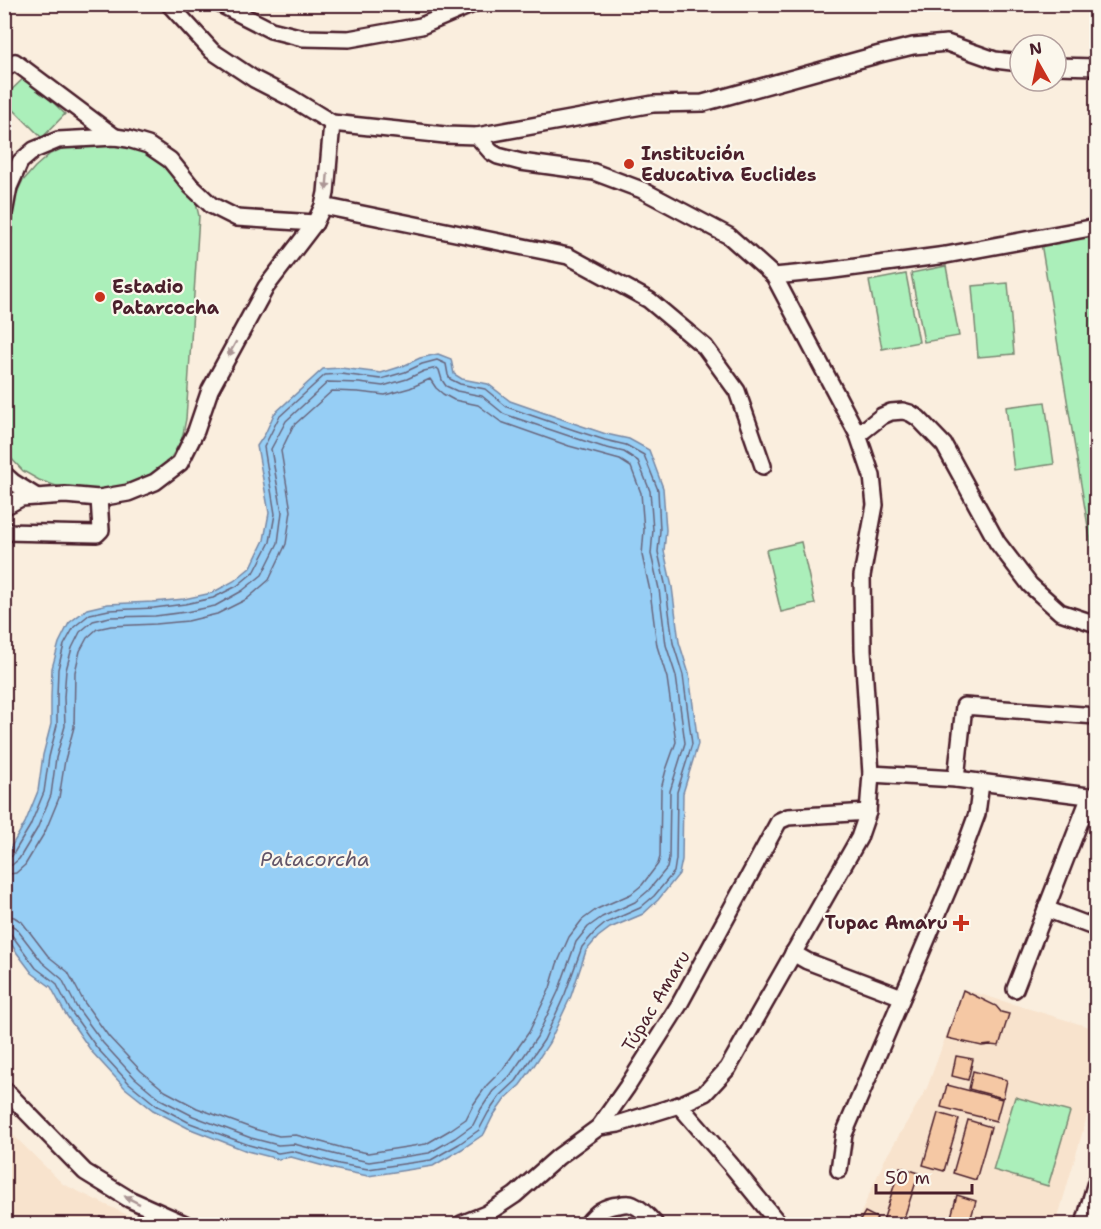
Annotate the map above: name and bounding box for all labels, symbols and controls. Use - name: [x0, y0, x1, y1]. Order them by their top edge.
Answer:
- north arrow: [1008, 33, 1068, 93]
- text: N: [1028, 37, 1044, 60]
- place label: Institución Educativa Euclides: [641, 142, 817, 187]
- marker: Institución Educativa Euclides: [622, 157, 636, 171]
- one-way arrow: [322, 172, 331, 191]
- place label: Estadio Patarcocha: [112, 275, 220, 320]
- marker: Estadio Patarcocha: [93, 290, 107, 304]
- one-way arrow: [227, 341, 237, 358]
- water label: Patacorcha: [260, 846, 370, 872]
- place label: Tupac Amaru: [825, 911, 948, 935]
- marker: Tupac Amaru: [952, 914, 970, 932]
- street label: Túpac Amaru: [616, 946, 696, 1056]
- scale bar: [876, 1157, 972, 1195]
- text: 50 m: [885, 1166, 930, 1190]
- one-way arrow: [123, 1195, 140, 1205]

